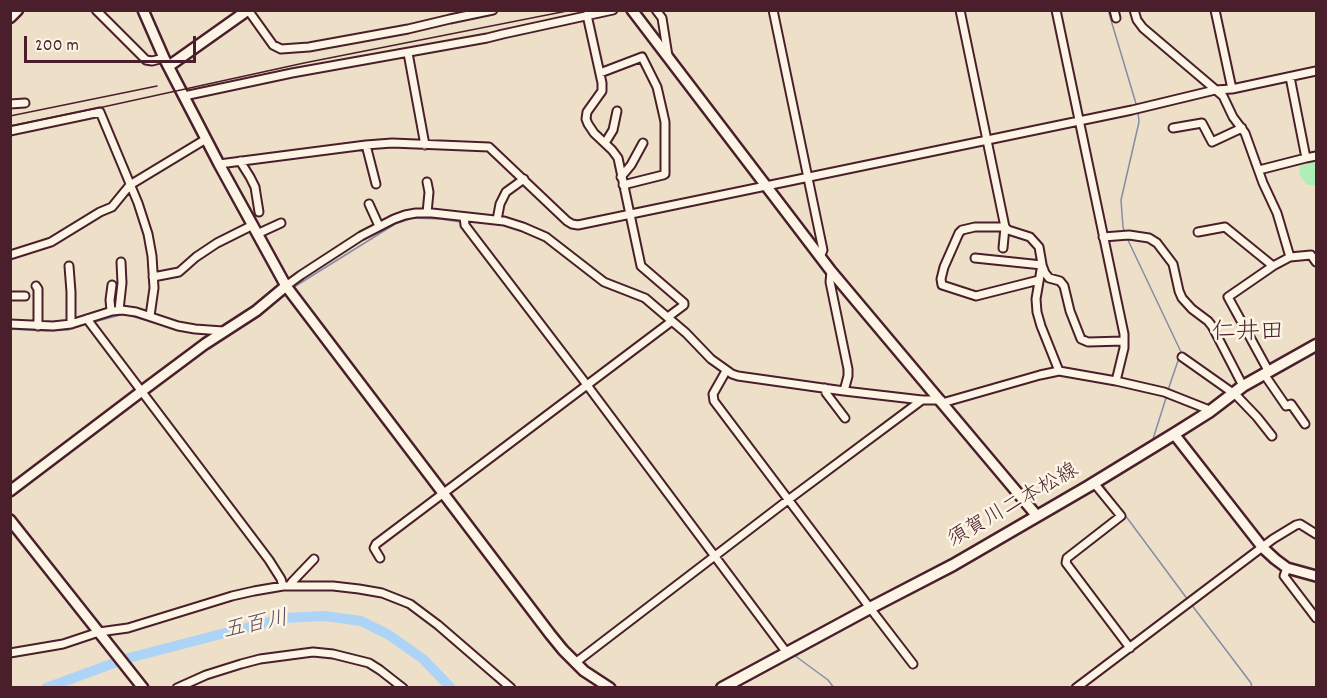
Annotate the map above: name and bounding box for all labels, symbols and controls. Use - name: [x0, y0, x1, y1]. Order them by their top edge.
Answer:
- scale bar: [27, 24, 200, 62]
- text: 200 m: [35, 34, 79, 59]
- district label: 仁井田: [1212, 321, 1284, 349]
- street label: 須賀川二本松線: [944, 459, 1084, 555]
- water label: 五百川: [221, 607, 291, 647]

